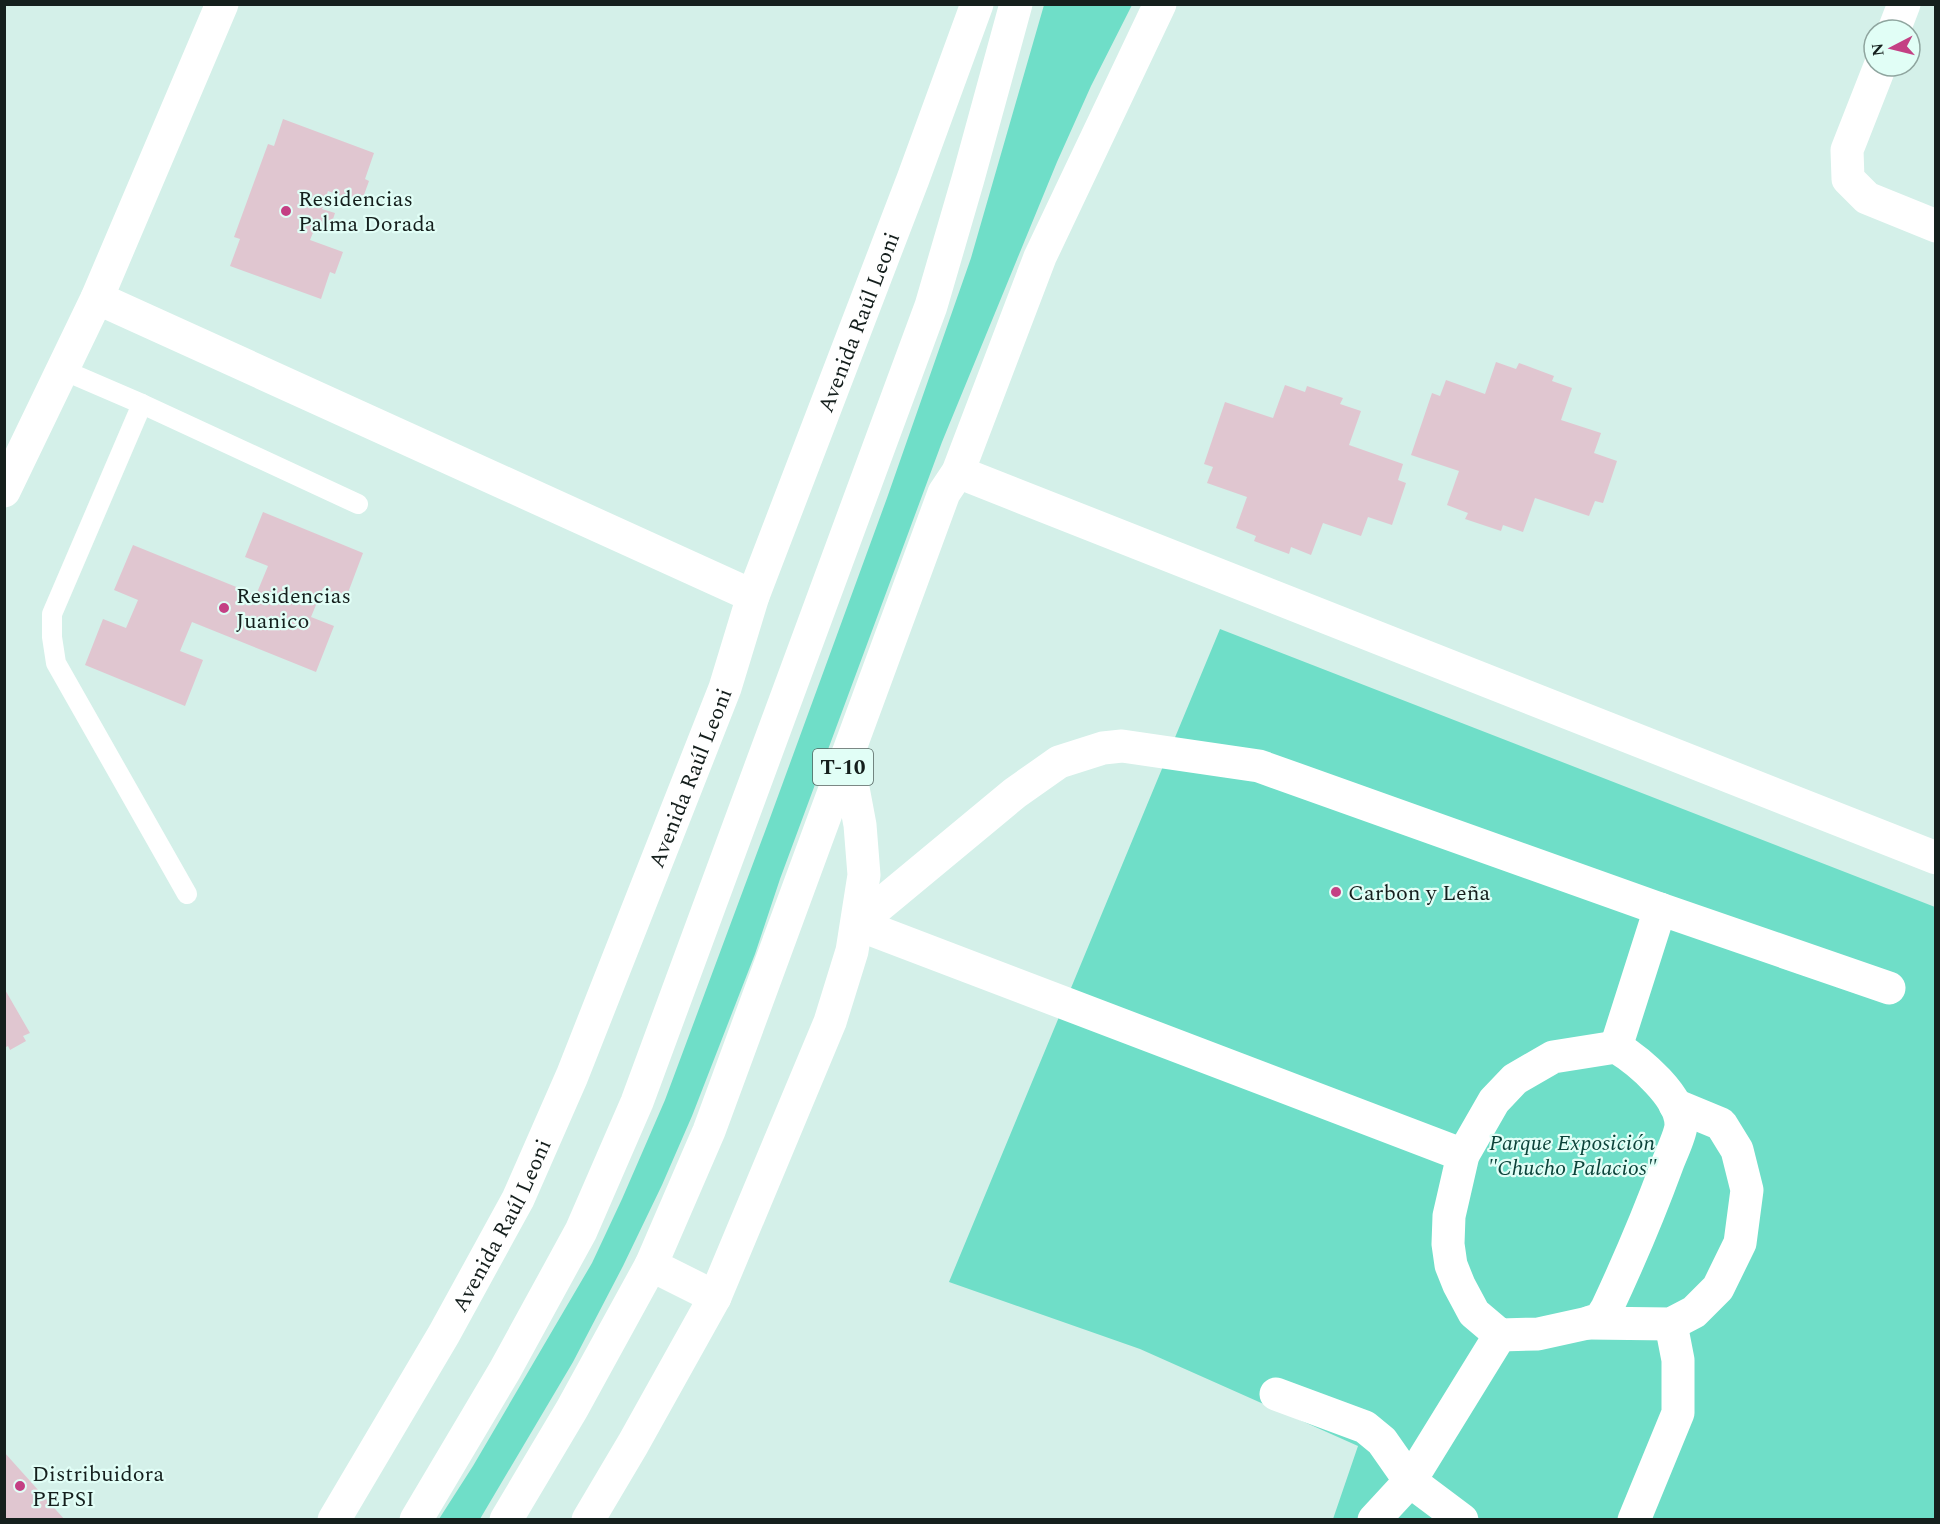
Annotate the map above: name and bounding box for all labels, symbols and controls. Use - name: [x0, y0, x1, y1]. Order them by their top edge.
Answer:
- north arrow: [1862, 18, 1922, 78]
- text: N: [1865, 42, 1891, 58]
- place label: Residencias Palma Dorada: [298, 183, 436, 241]
- marker: Residencias Palma Dorada: [279, 204, 293, 218]
- street label: Avenida Raúl Leoni: [810, 228, 909, 418]
- place label: Residencias Juanico: [236, 580, 351, 638]
- marker: Residencias Juanico: [217, 601, 231, 615]
- street label: Avenida Raúl Leoni: [641, 683, 741, 873]
- road number: T-10: [813, 749, 873, 785]
- place label: Carbon y Leña: [1348, 877, 1490, 910]
- marker: Carbon y Leña: [1329, 885, 1343, 899]
- park label: Parque Exposición "Chucho Palacios": [1487, 1127, 1657, 1185]
- street label: Avenida Raúl Leoni: [444, 1134, 560, 1319]
- place label: Distribuidora PEPSI: [32, 1458, 165, 1516]
- marker: Distribuidora PEPSI: [13, 1479, 27, 1493]

